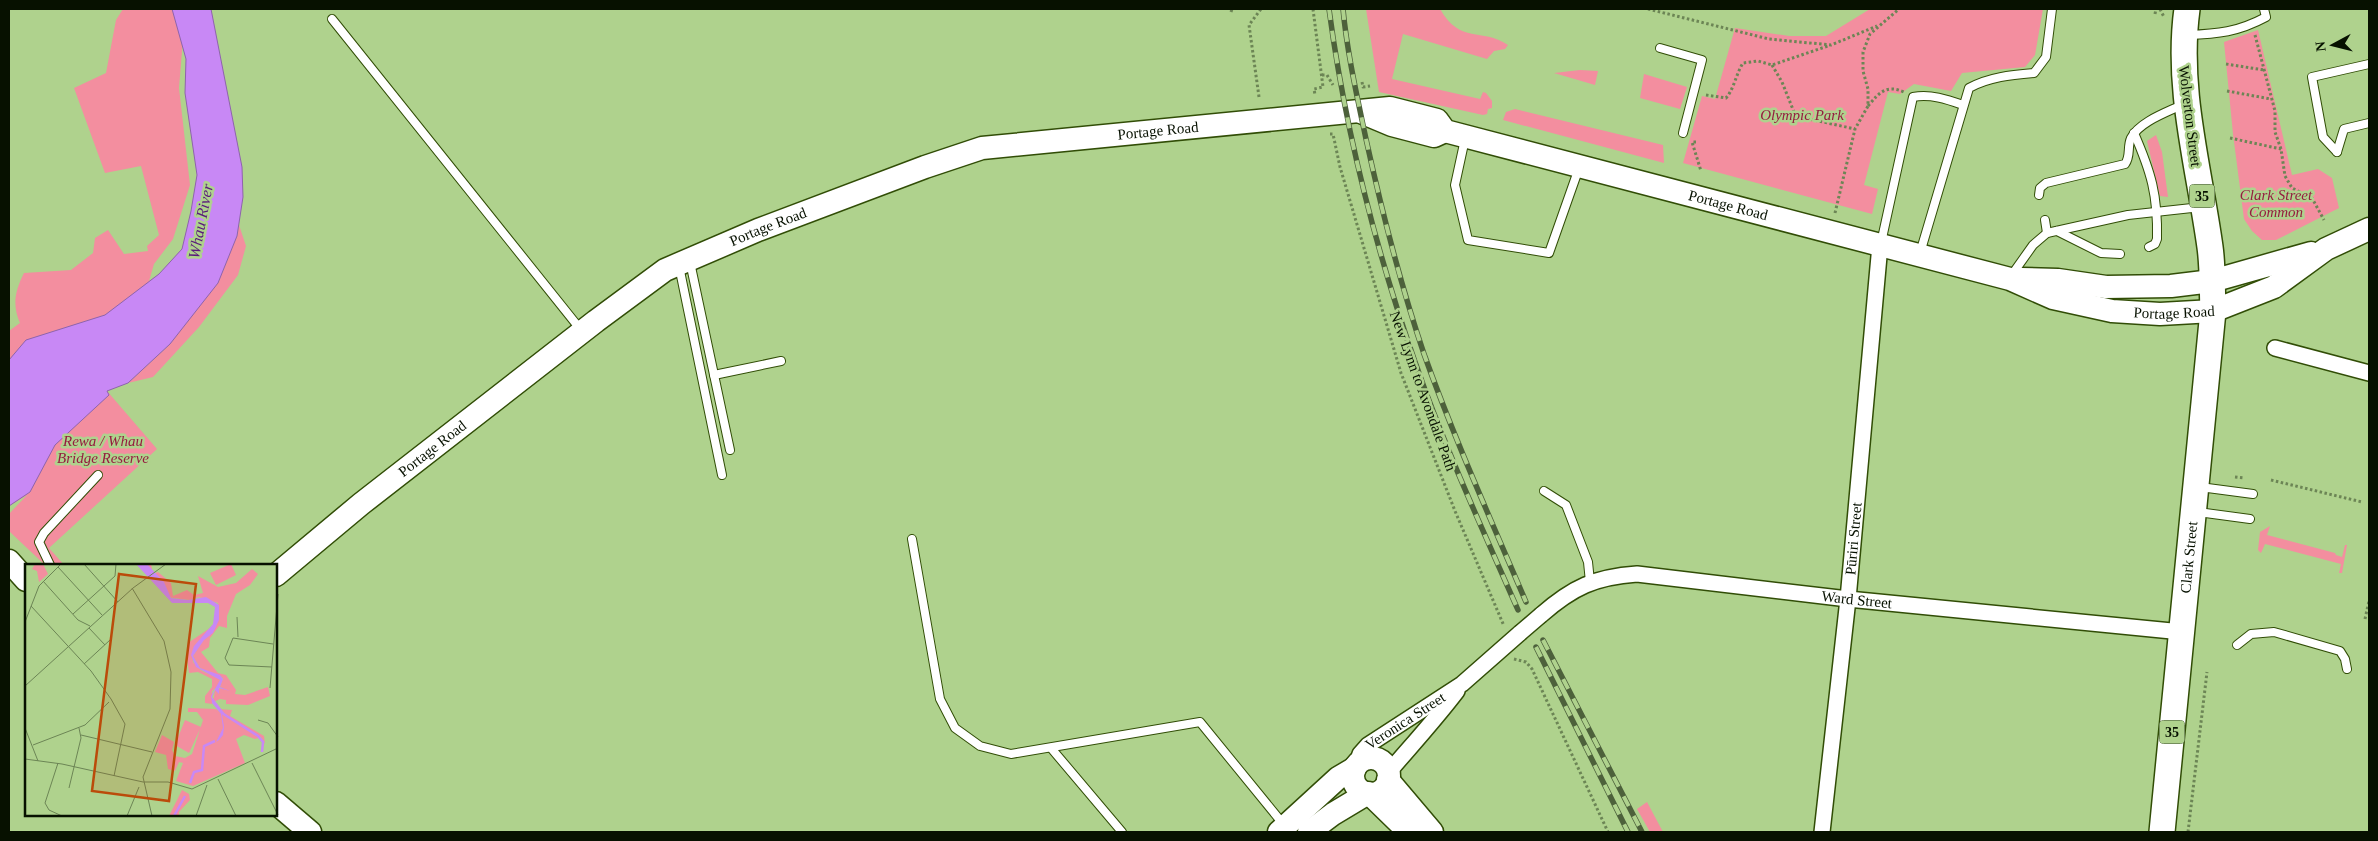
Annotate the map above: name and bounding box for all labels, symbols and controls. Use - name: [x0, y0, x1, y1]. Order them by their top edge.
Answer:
- north arrow: [2308, 20, 2358, 70]
- text: N: [2313, 41, 2329, 52]
- street label: Wolverton Street: [2176, 65, 2204, 168]
- park label: Olympic Park: [1760, 107, 1844, 123]
- street label: Portage Road: [1117, 119, 1200, 143]
- water label: Whau River: [185, 181, 216, 260]
- road number: 35: [2190, 185, 2214, 208]
- street label: Portage Road: [1687, 187, 1770, 223]
- park label: Clark Street Common: [2240, 187, 2313, 220]
- street label: Portage Road: [727, 204, 809, 249]
- street label: Portage Road: [2133, 303, 2216, 322]
- street label: New Lynn to Avondale Path: [1387, 309, 1460, 474]
- street label: Portage Road: [395, 417, 470, 480]
- park label: Rewa / Whau Bridge Reserve: [57, 433, 149, 466]
- street label: Pūriri Street: [1842, 501, 1865, 576]
- street label: Clark Street: [2177, 520, 2200, 594]
- inset map: [25, 564, 278, 816]
- street label: Ward Street: [1821, 588, 1894, 611]
- street label: Veronica Street: [1362, 689, 1449, 753]
- road number: 35: [2160, 720, 2184, 744]

